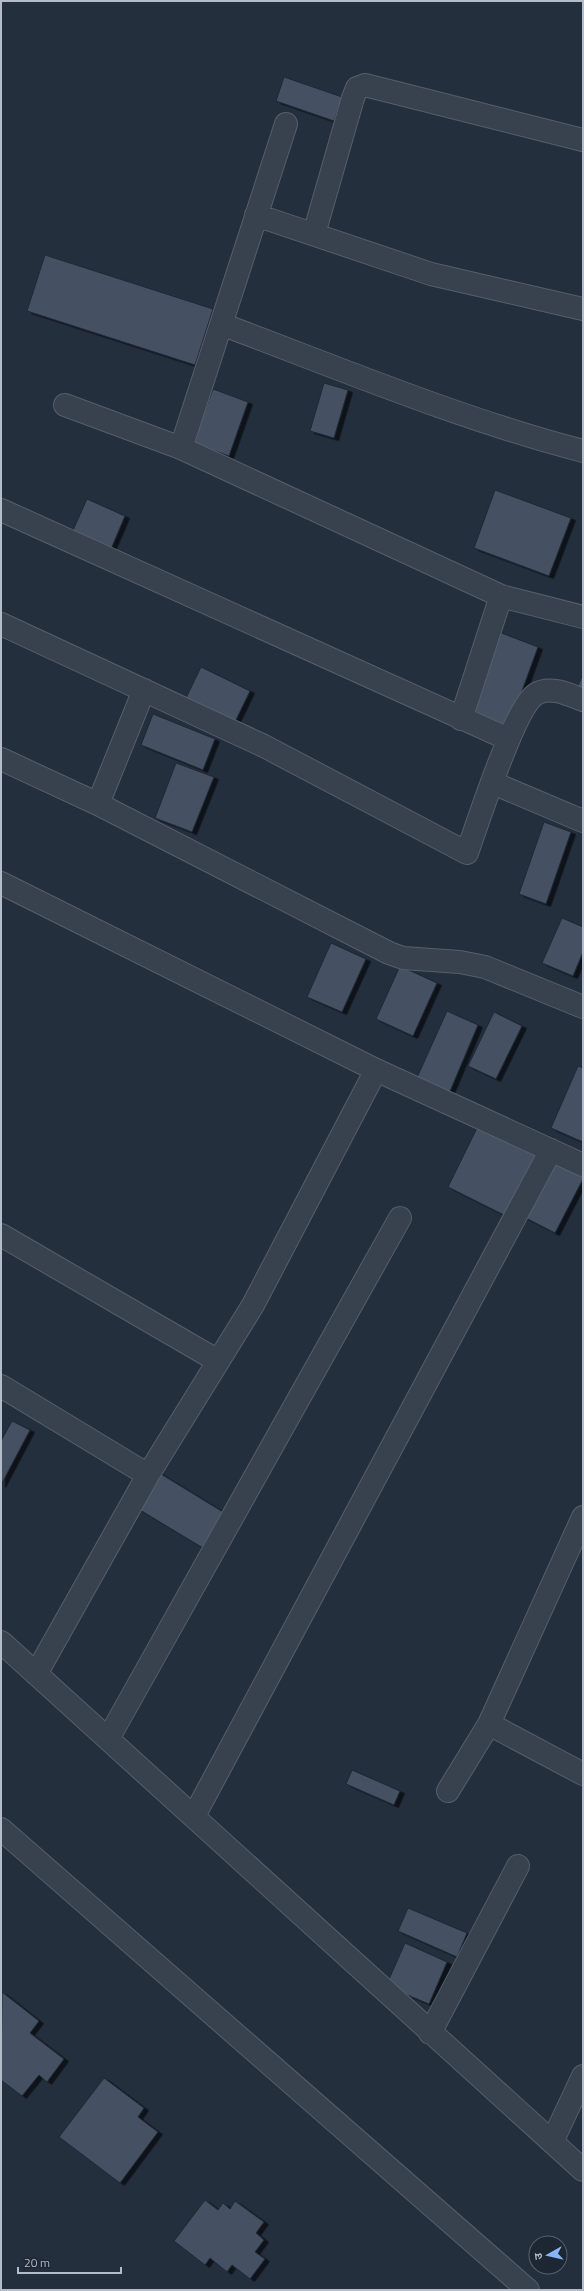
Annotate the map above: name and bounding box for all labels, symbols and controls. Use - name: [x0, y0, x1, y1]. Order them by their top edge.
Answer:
- north arrow: [528, 2235, 568, 2275]
- scale bar: [18, 2249, 121, 2275]
- text: उ: [530, 2252, 546, 2261]
- text: 20 m: [24, 2253, 50, 2272]

